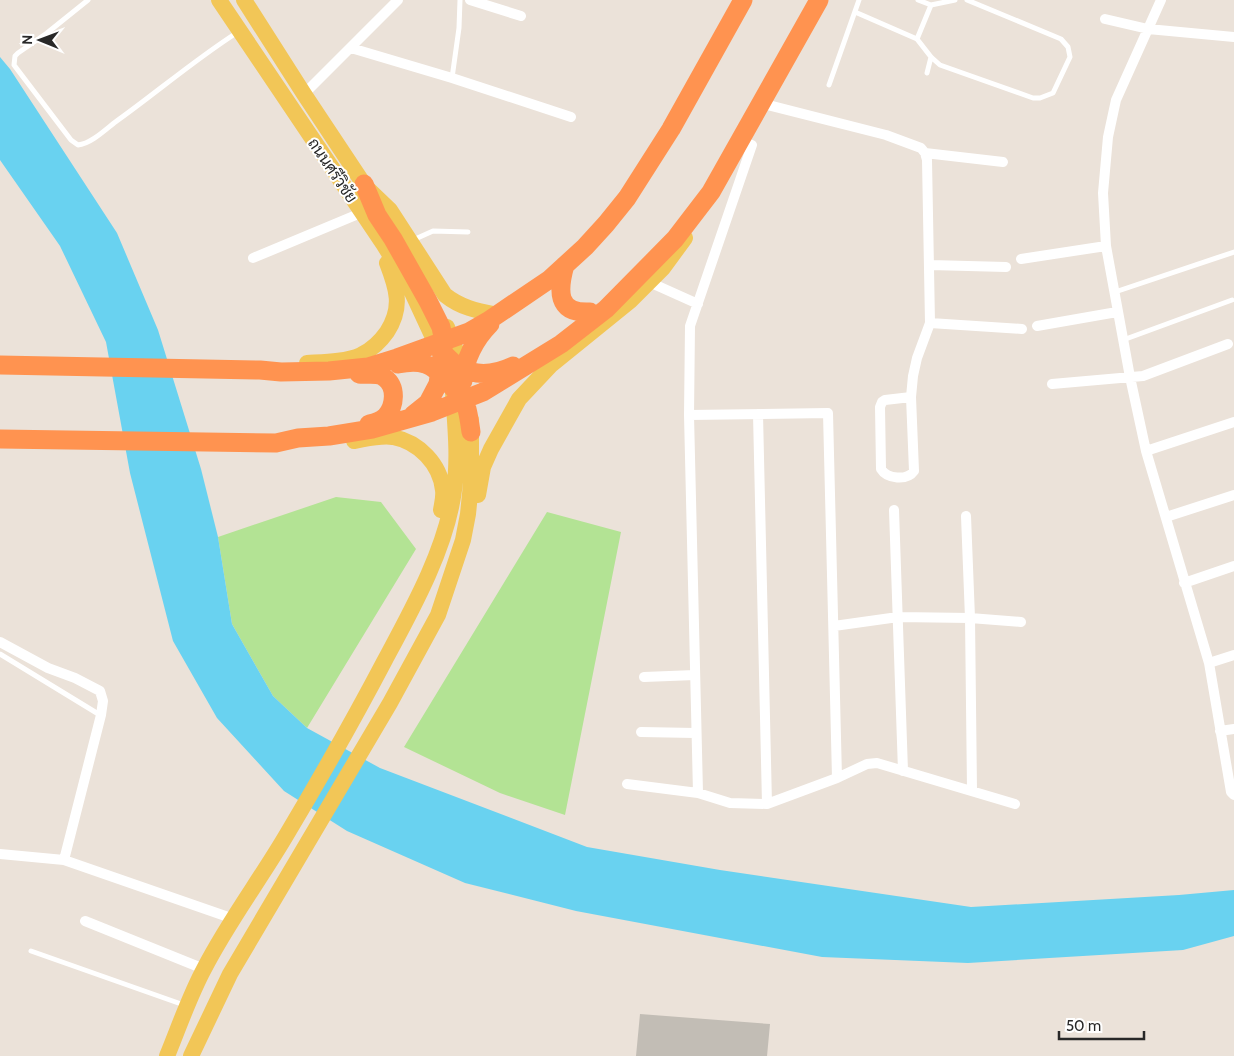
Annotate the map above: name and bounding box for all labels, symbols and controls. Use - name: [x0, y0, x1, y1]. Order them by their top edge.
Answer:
- north arrow: [15, 15, 65, 65]
- text: N: [18, 35, 36, 45]
- street label: ถนนศรีวิชัย: [304, 133, 363, 206]
- scale bar: [1059, 1008, 1144, 1040]
- text: 50 m: [1066, 1017, 1101, 1035]

